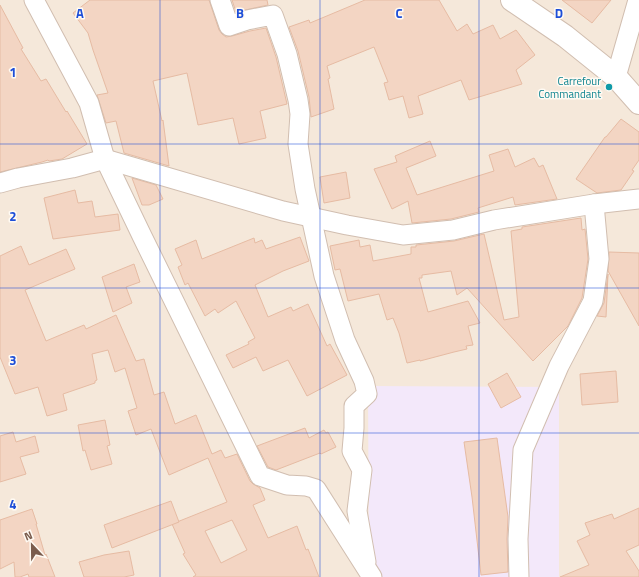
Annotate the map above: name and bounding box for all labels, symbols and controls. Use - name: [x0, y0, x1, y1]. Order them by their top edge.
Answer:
- text: A: [76, 3, 84, 23]
- text: B: [236, 3, 244, 23]
- text: C: [395, 3, 403, 23]
- text: D: [555, 3, 563, 23]
- text: 1: [9, 62, 17, 82]
- place label: Carrefour Commandant: [538, 73, 601, 102]
- marker: Carrefour Commandant: [604, 82, 614, 92]
- text: 2: [9, 206, 17, 226]
- text: 3: [9, 350, 17, 370]
- text: 4: [9, 494, 17, 514]
- north arrow: [12, 525, 52, 565]
- text: N: [22, 527, 35, 545]

